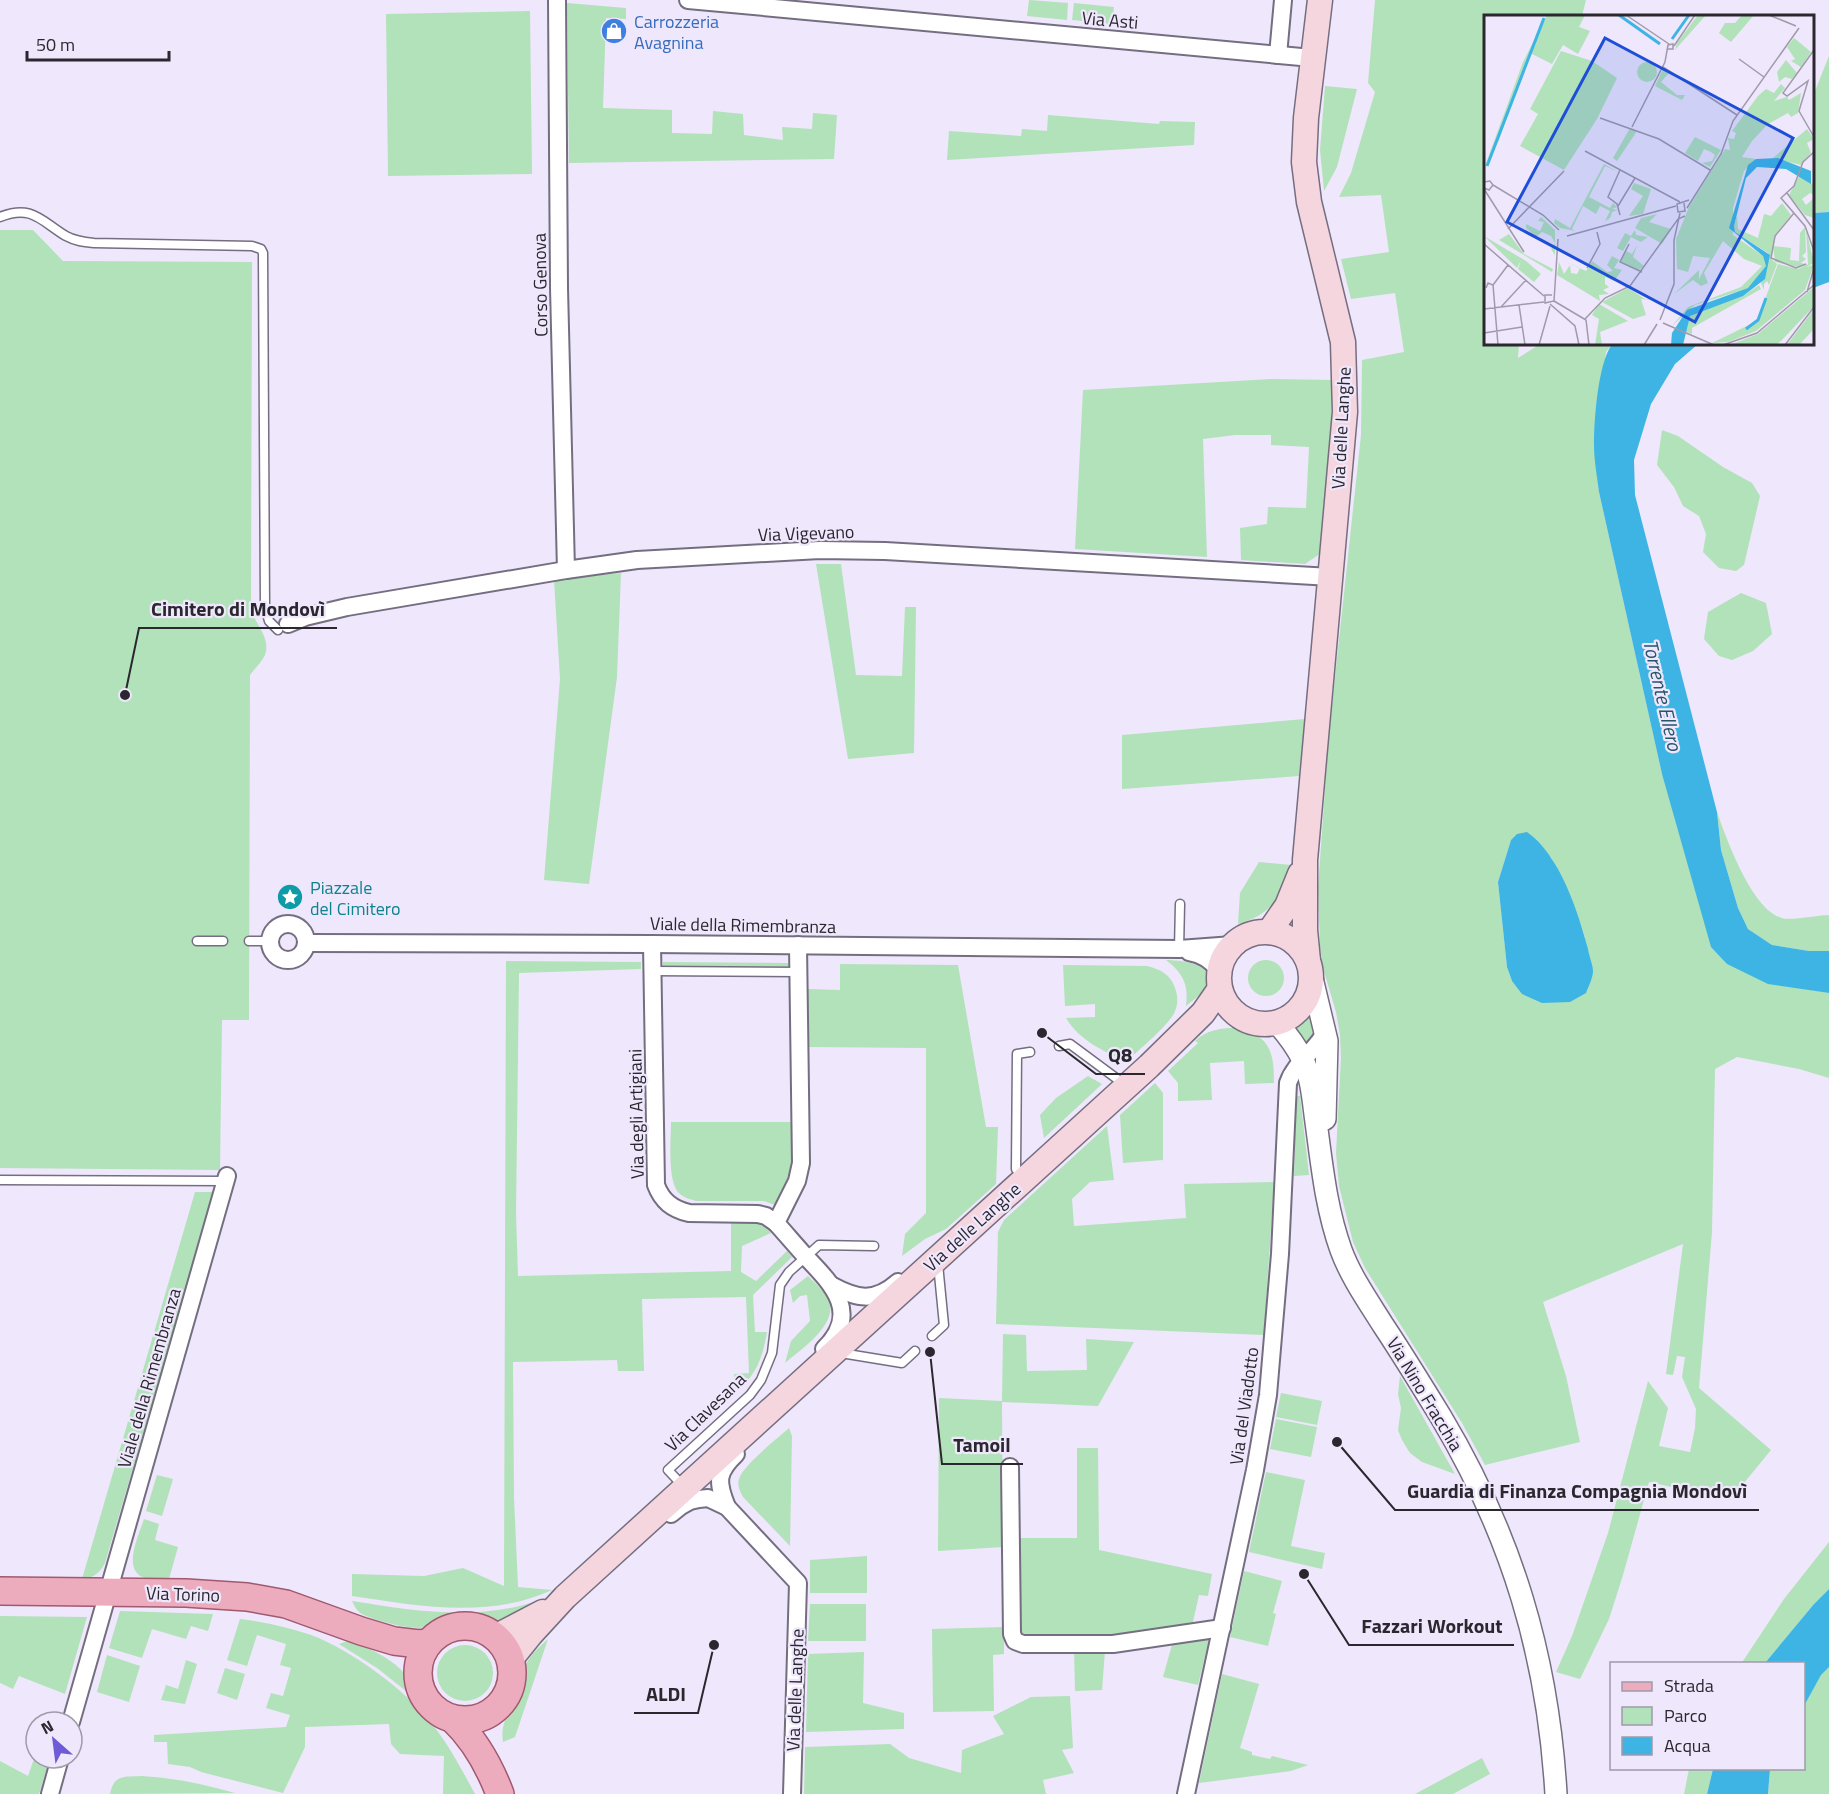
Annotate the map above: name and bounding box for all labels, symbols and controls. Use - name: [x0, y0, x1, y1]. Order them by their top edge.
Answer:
- street label: Via Asti: [1081, 4, 1139, 36]
- place label: Carrozzeria Avagnina: [634, 8, 719, 56]
- inset map: [1484, 15, 1814, 345]
- shop icon: Carrozzeria Avagnina: [599, 16, 629, 46]
- scale bar: [27, 24, 170, 62]
- text: 50 m: [36, 31, 75, 58]
- street label: Corso Genova: [526, 233, 554, 337]
- street label: Via delle Langhe: [1324, 366, 1358, 490]
- street label: Via Vigevano: [757, 518, 855, 548]
- callout: Cimitero di Mondovì: [139, 590, 337, 628]
- text: Cimitero di Mondovì: [151, 593, 325, 624]
- water label: Torrente Ellero: [1635, 636, 1691, 755]
- place label: Piazzale del Cimitero: [310, 874, 400, 922]
- place icon: Piazzale del Cimitero: [275, 882, 305, 912]
- street label: Viale della Rimembranza: [650, 910, 836, 940]
- callout: Q8: [1096, 1036, 1145, 1074]
- text: Q8: [1108, 1039, 1132, 1070]
- street label: Via degli Artigiani: [621, 1049, 651, 1179]
- street label: Via delle Langhe: [917, 1176, 1027, 1278]
- street label: Viale della Rimembranza: [110, 1285, 188, 1471]
- street label: Via Nino Fracchia: [1380, 1332, 1470, 1456]
- street label: Via del Viadotto: [1222, 1345, 1266, 1467]
- street label: Via Clavesana: [658, 1366, 752, 1458]
- callout: Tamoil: [942, 1426, 1023, 1464]
- text: Tamoil: [953, 1429, 1011, 1460]
- callout: Guardia di Finanza Compagnia Mondovì: [1395, 1472, 1759, 1510]
- text: Guardia di Finanza Compagnia Mondovì: [1407, 1475, 1747, 1506]
- street label: Via Torino: [146, 1579, 220, 1609]
- callout: Fazzari Workout: [1349, 1607, 1514, 1645]
- text: Fazzari Workout: [1361, 1610, 1503, 1641]
- street label: Via delle Langhe: [779, 1628, 811, 1752]
- legend: [1610, 1662, 1805, 1770]
- text: Strada: [1664, 1672, 1714, 1699]
- callout: ALDI: [634, 1675, 698, 1713]
- text: ALDI: [646, 1678, 686, 1709]
- text: Parco: [1664, 1702, 1707, 1729]
- north arrow: [24, 1710, 84, 1770]
- text: N: [36, 1714, 57, 1740]
- text: Acqua: [1664, 1732, 1710, 1759]

